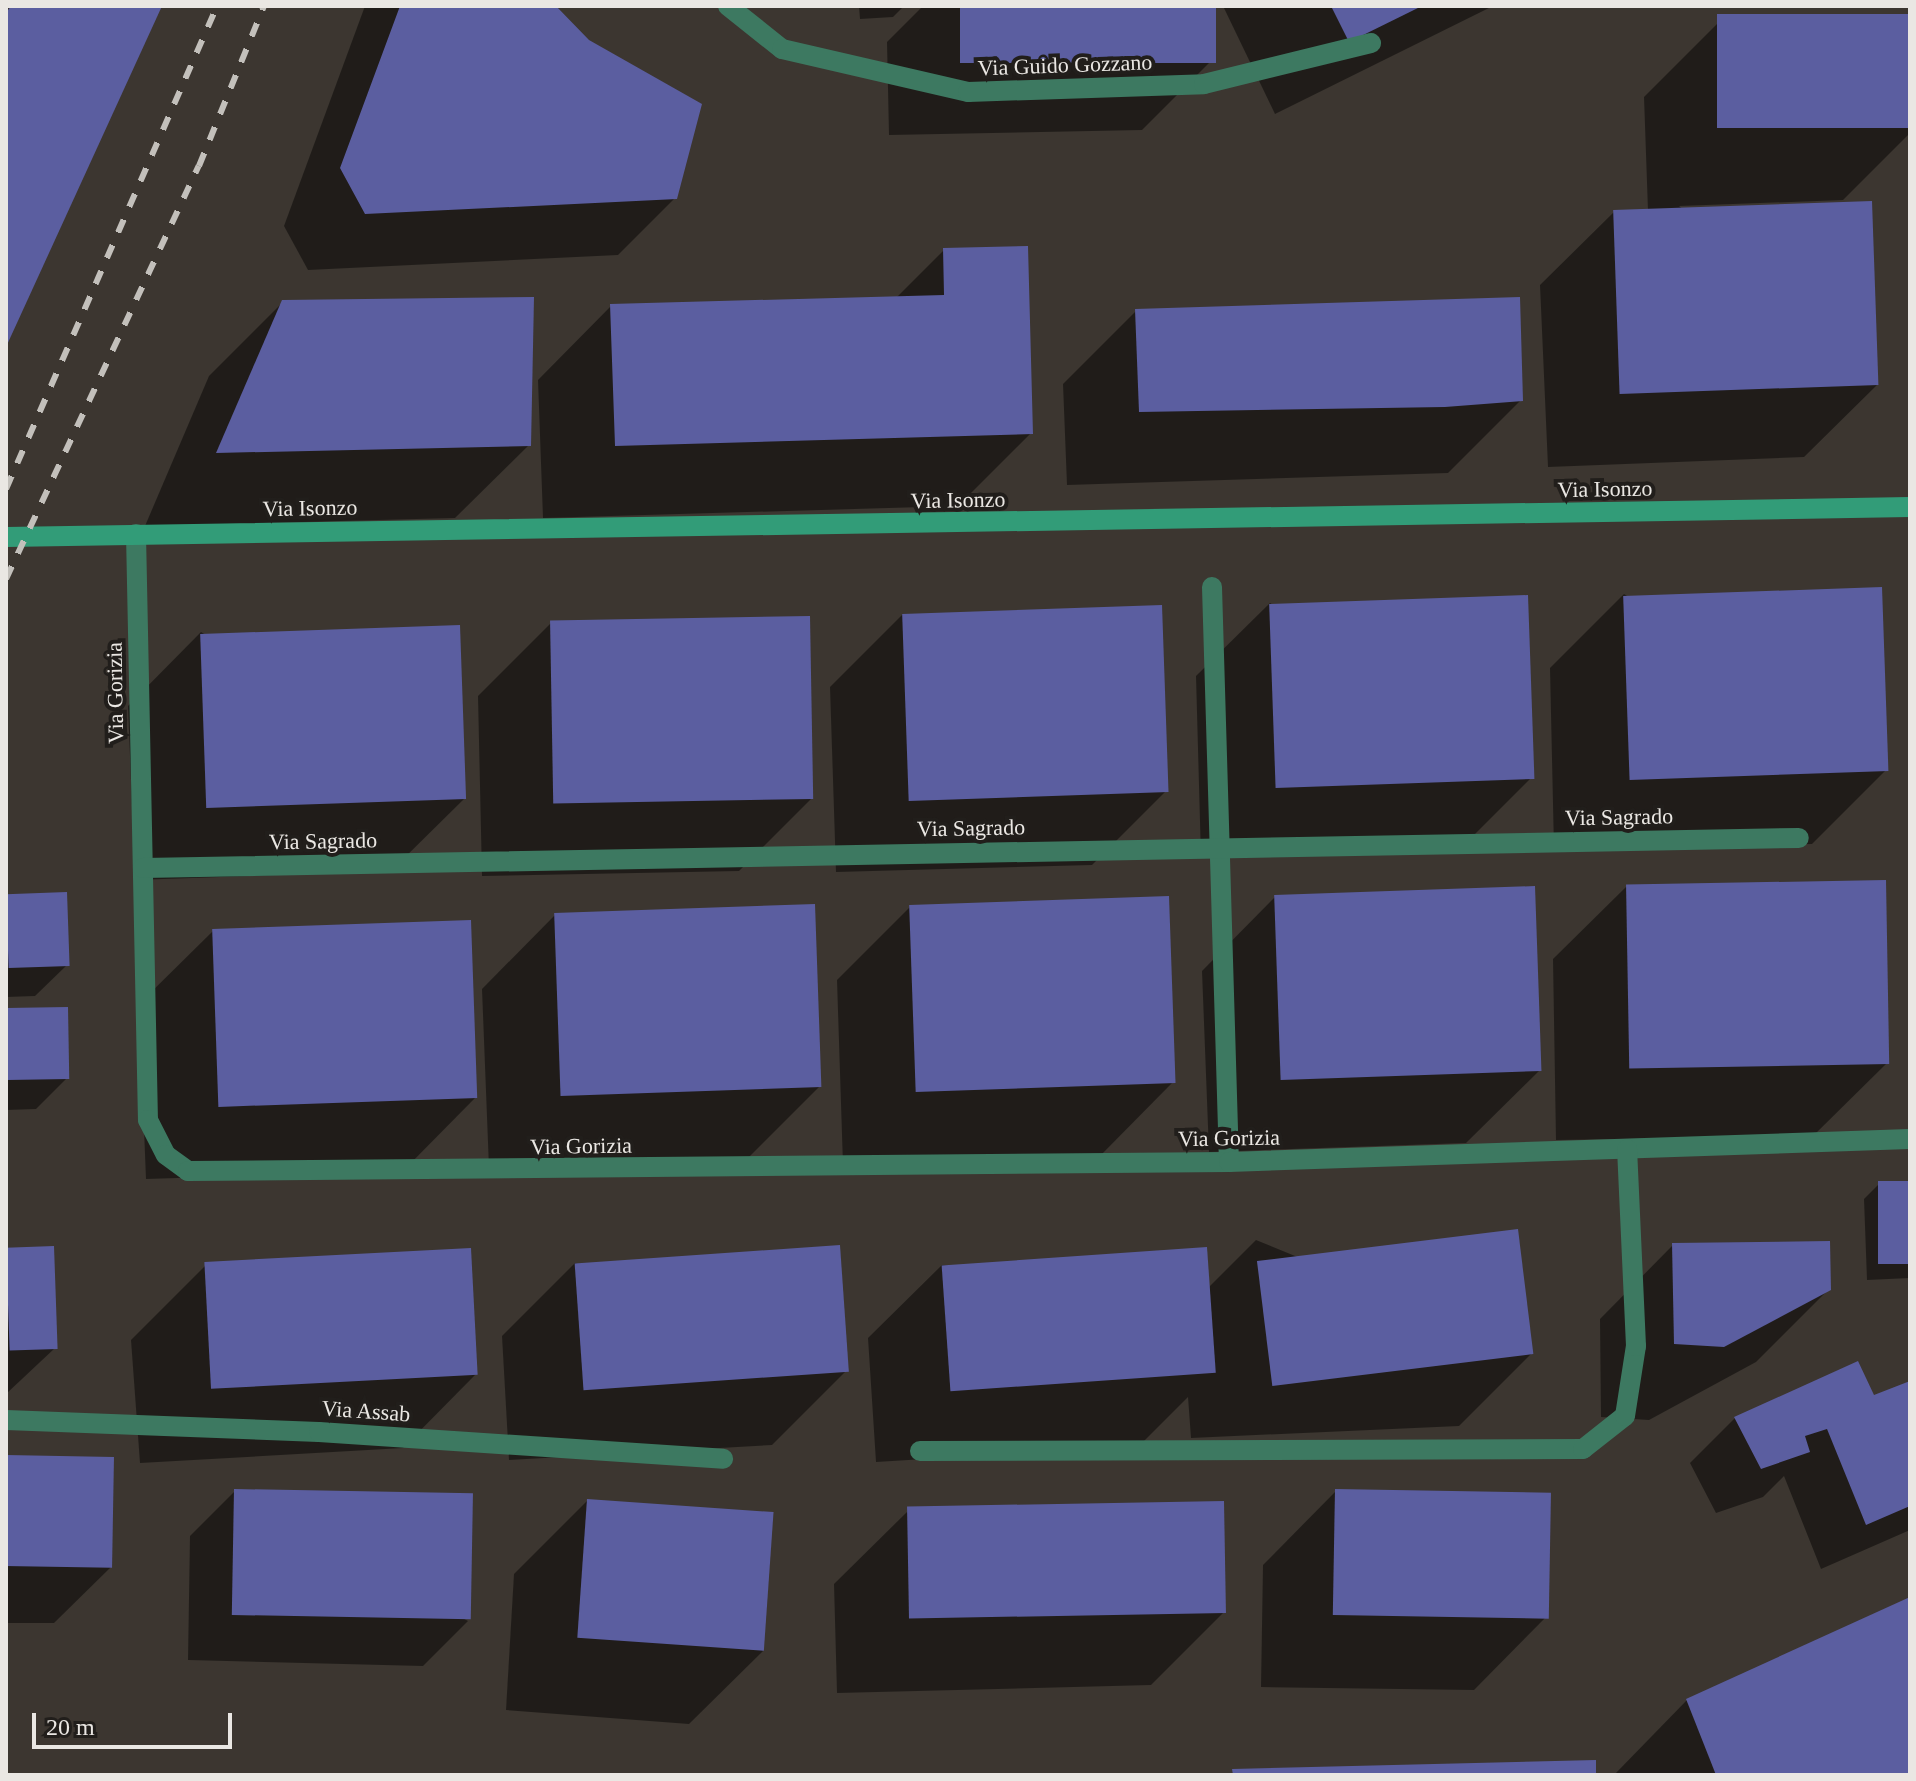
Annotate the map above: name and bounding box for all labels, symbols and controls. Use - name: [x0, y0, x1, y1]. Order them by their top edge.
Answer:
- street label: Via Guido Gozzano: [977, 49, 1153, 81]
- street label: Via Isonzo: [1557, 475, 1653, 503]
- street label: Via Isonzo: [910, 486, 1006, 514]
- street label: Via Isonzo: [262, 494, 358, 522]
- street label: Via Gorizia: [101, 642, 129, 744]
- street label: Via Sagrado: [1565, 803, 1673, 831]
- street label: Via Sagrado: [917, 814, 1025, 842]
- street label: Via Sagrado: [269, 827, 377, 855]
- street label: Via Gorizia: [1178, 1124, 1280, 1152]
- street label: Via Gorizia: [530, 1132, 632, 1160]
- street label: Via Assab: [320, 1395, 412, 1427]
- scale bar: [36, 1697, 236, 1747]
- text: 20 m: [46, 1714, 95, 1740]

